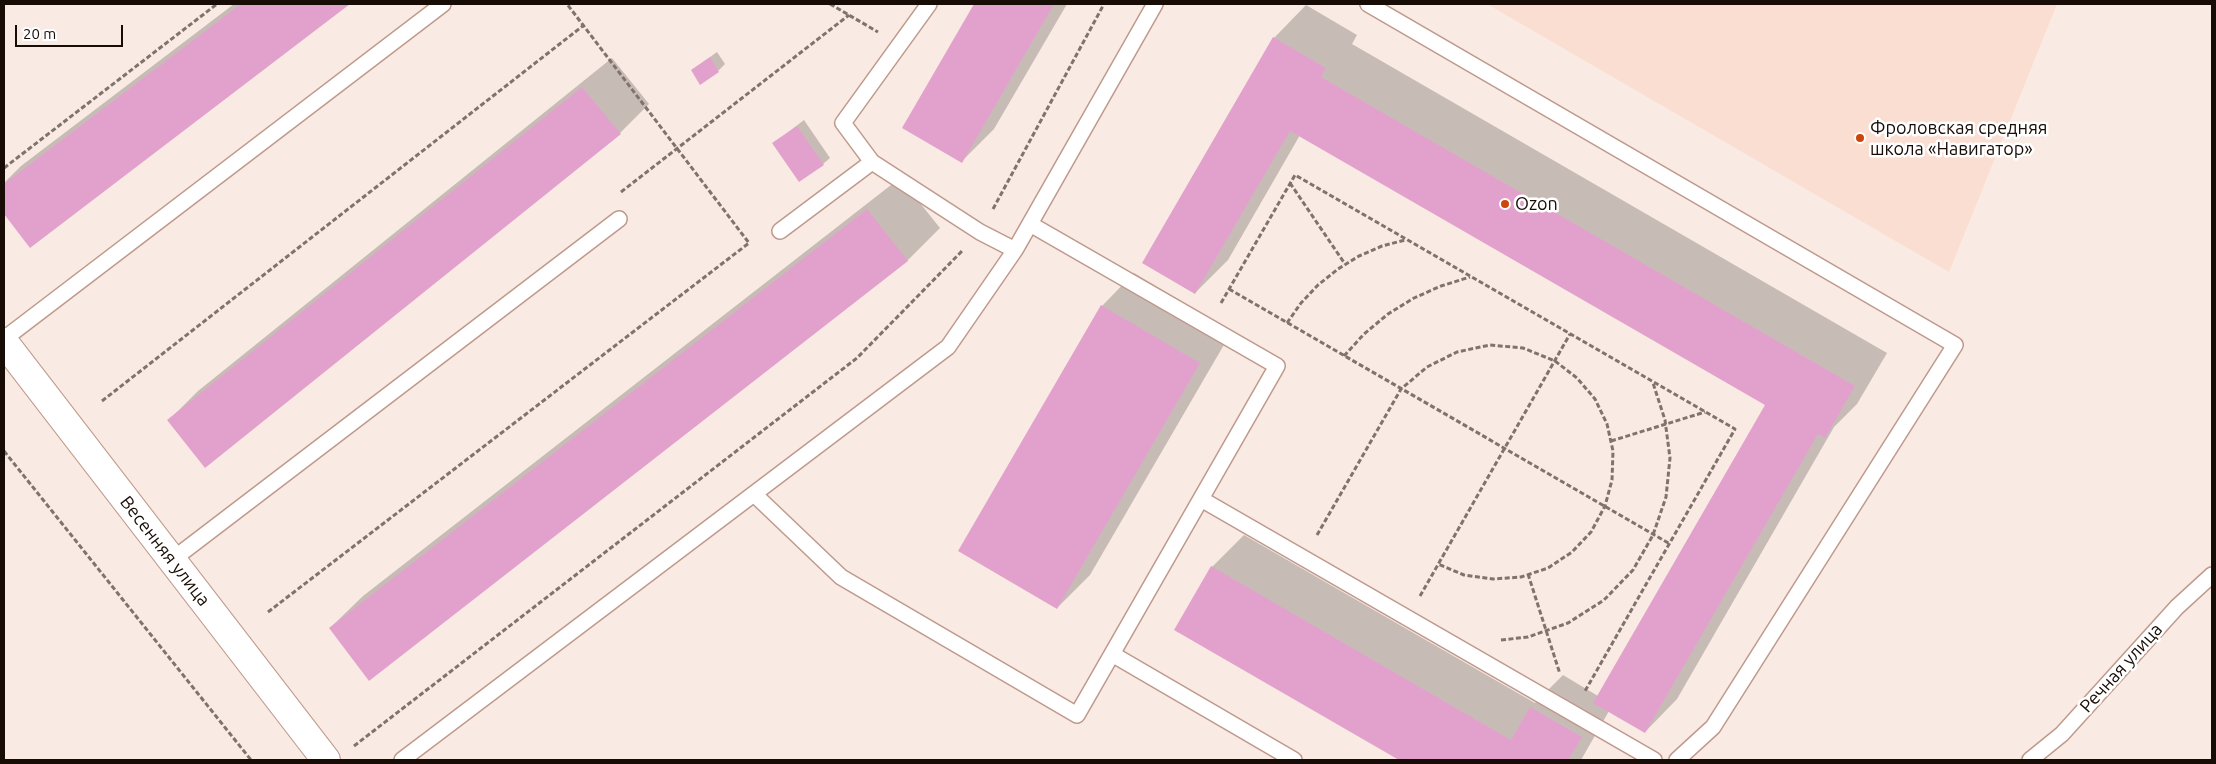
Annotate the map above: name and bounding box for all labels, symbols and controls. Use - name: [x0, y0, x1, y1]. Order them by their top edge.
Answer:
- scale bar: [18, 15, 125, 47]
- text: 20 m: [23, 25, 56, 42]
- place label: Фроловская средняя школа «Навигатор»: [1870, 117, 2047, 160]
- marker: Фроловская средняя школа «Навигатор»: [1854, 132, 1866, 144]
- place label: Ozon: [1515, 193, 1558, 215]
- marker: Ozon: [1499, 198, 1511, 210]
- street label: Весенняя улица: [115, 492, 215, 610]
- street label: Речная улица: [2075, 619, 2167, 717]

